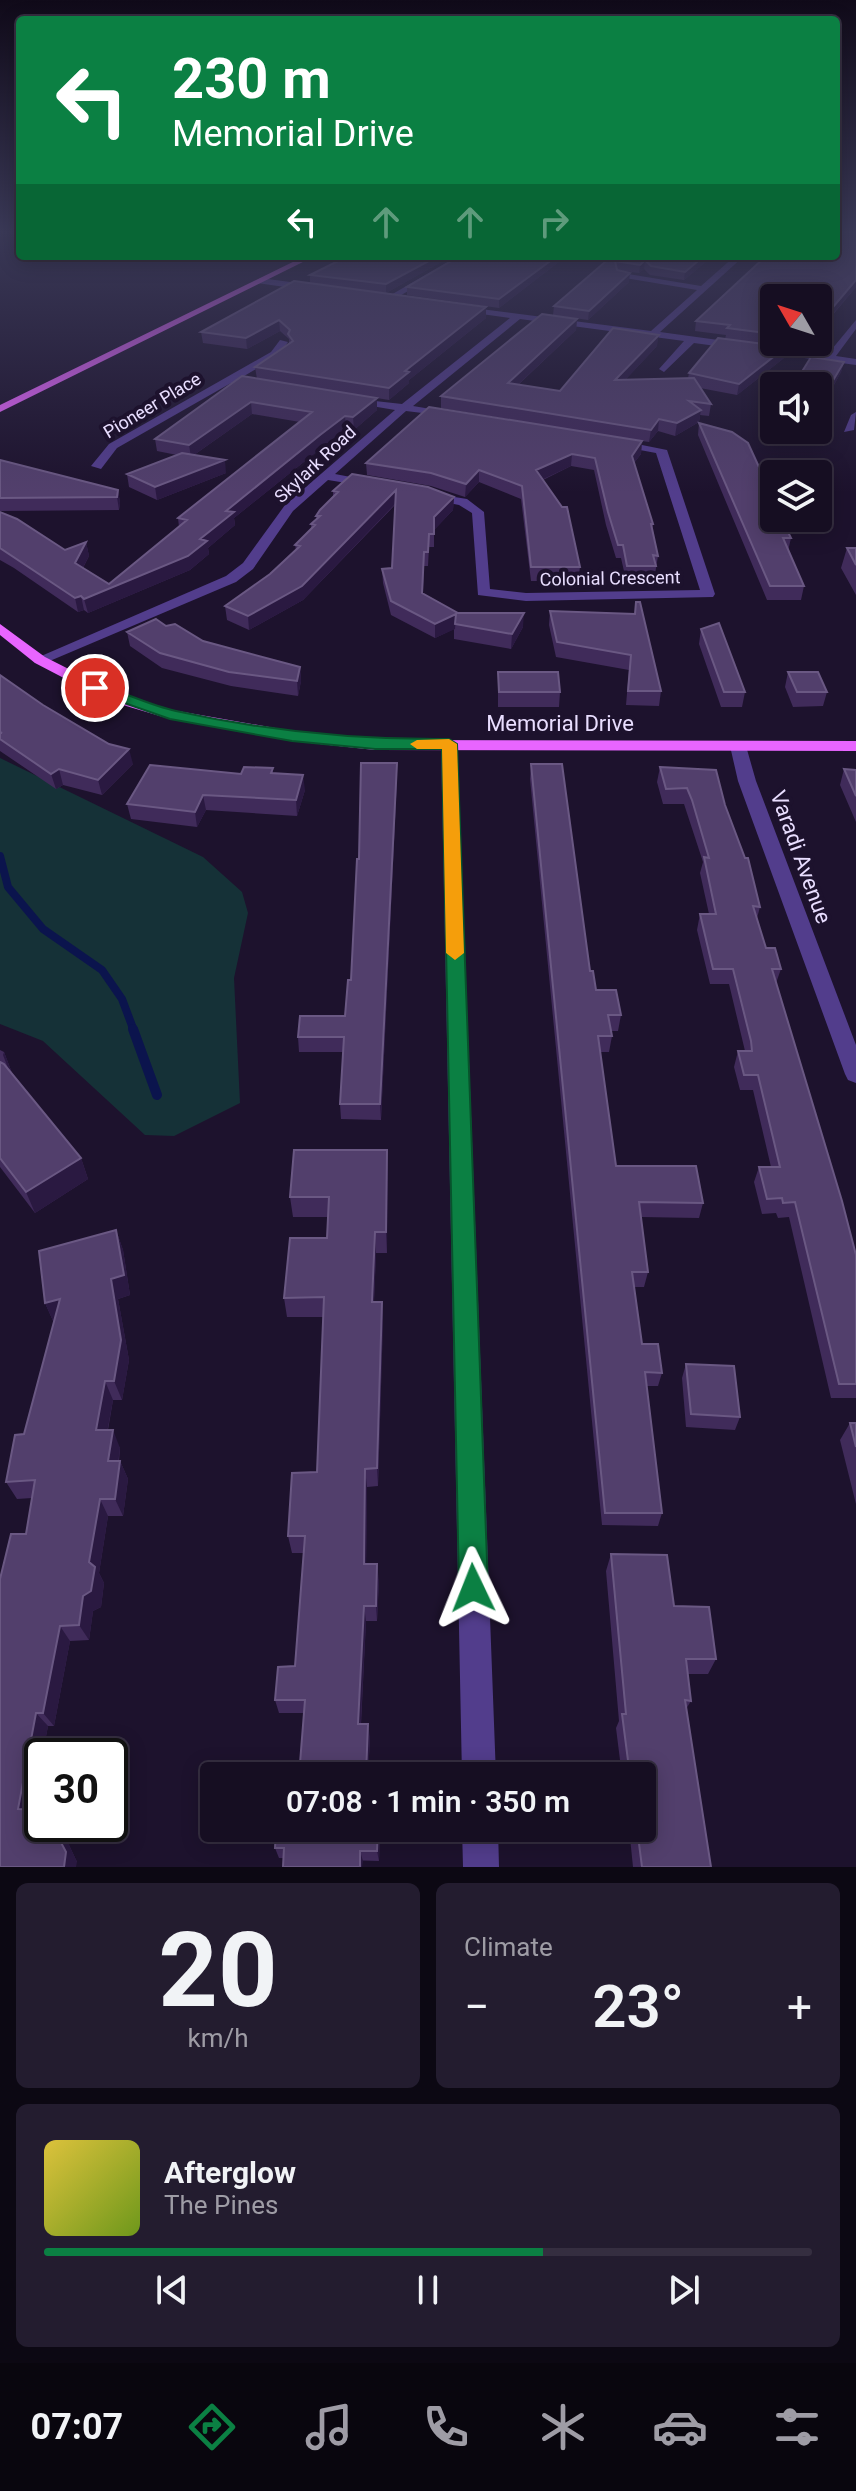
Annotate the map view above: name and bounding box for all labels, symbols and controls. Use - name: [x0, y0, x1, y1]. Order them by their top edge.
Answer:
- text: 230 m: [172, 46, 331, 112]
- icon: left: [40, 48, 144, 152]
- text: Memorial Drive: [172, 113, 414, 155]
- icon: left: [280, 200, 324, 244]
- icon: ahead: [364, 200, 408, 244]
- icon: ahead: [448, 200, 492, 244]
- icon: right: [532, 200, 576, 244]
- north arrow: [760, 284, 832, 356]
- map controls: [760, 284, 832, 532]
- street label: Pioneer Place: [99, 368, 205, 442]
- button: sound: [760, 372, 832, 444]
- street label: Skylark Road: [270, 421, 360, 507]
- button: layers: [760, 460, 832, 532]
- street label: Colonial Crescent: [539, 566, 681, 590]
- pin: [61, 654, 129, 722]
- icon: arrive: [73, 666, 117, 710]
- street label: Memorial Drive: [486, 711, 634, 736]
- street label: Varadi Avenue: [765, 787, 837, 927]
- position arrow: [431, 1546, 515, 1630]
- speed limit sign: 30: [24, 1738, 128, 1842]
- text: 07:08 · 1 min · 350 m: [286, 1784, 570, 1819]
- text: 20: [158, 1910, 278, 2031]
- text: Climate: [464, 1932, 553, 1962]
- text: 23°: [592, 1971, 684, 2042]
- text: −: [464, 1981, 489, 2033]
- text: +: [787, 1981, 812, 2033]
- text: km/h: [187, 2023, 249, 2053]
- text: Afterglow: [164, 2155, 296, 2190]
- text: The Pines: [164, 2190, 278, 2220]
- icon: previous: [150, 2268, 194, 2312]
- icon: pause: [406, 2268, 450, 2312]
- icon: next: [662, 2268, 706, 2312]
- icon: directions: [184, 2399, 240, 2455]
- icon: music: [301, 2399, 357, 2455]
- icon: phone: [418, 2399, 474, 2455]
- icon: climate: [535, 2399, 591, 2455]
- icon: car: [652, 2399, 708, 2455]
- icon: filters: [769, 2399, 825, 2455]
- text: 07:07: [31, 2406, 123, 2448]

